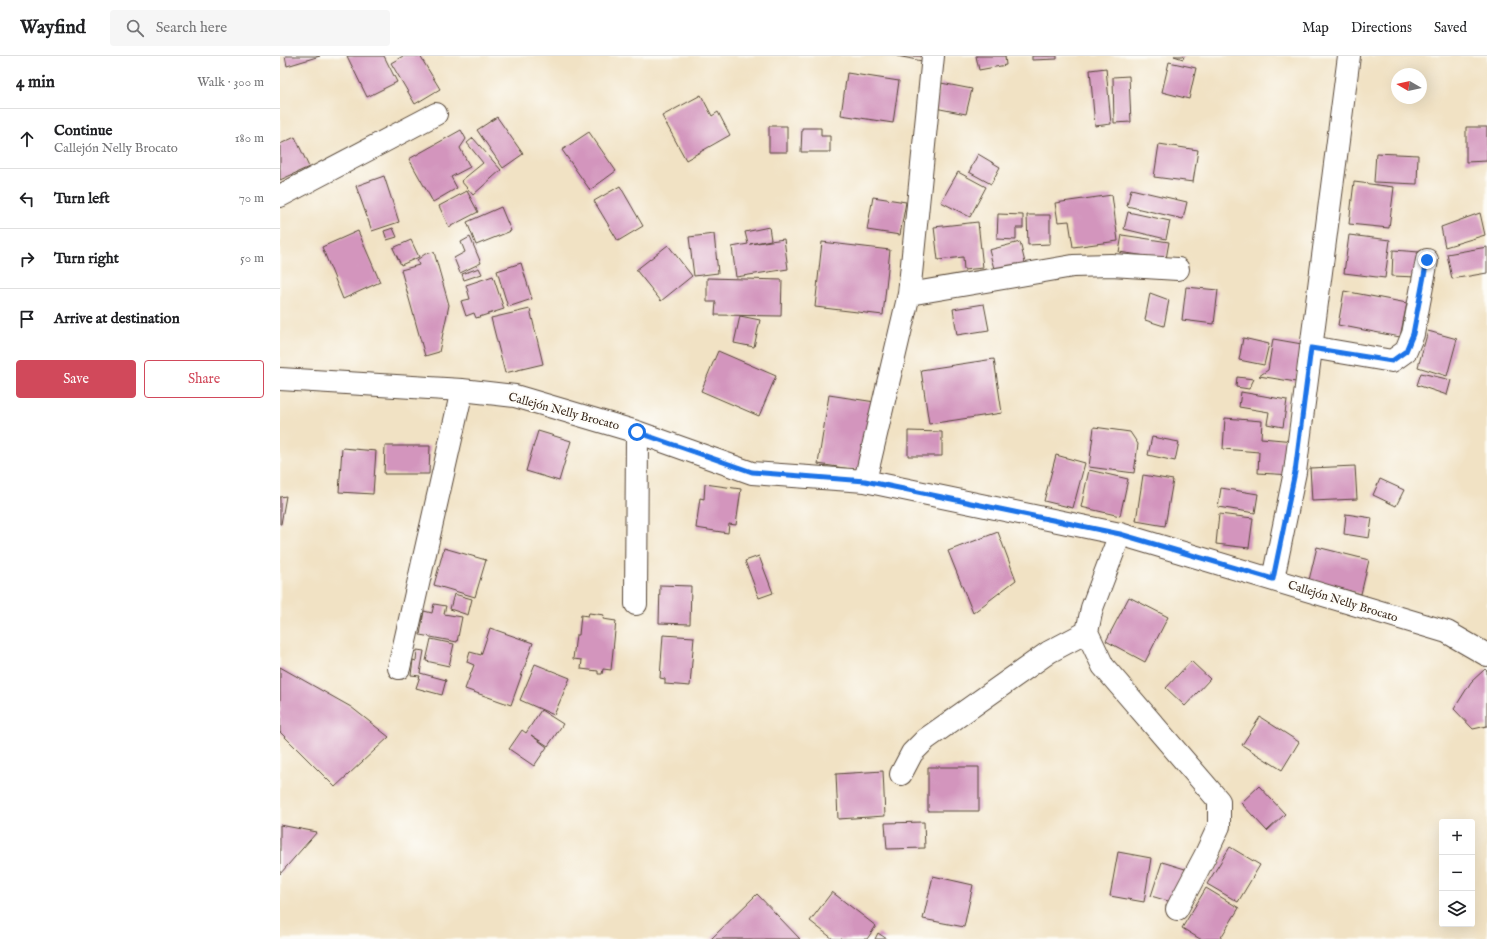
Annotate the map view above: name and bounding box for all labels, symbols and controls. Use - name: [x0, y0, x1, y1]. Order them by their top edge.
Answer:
- search box: [110, 10, 390, 46]
- text: Wayfind: [20, 16, 86, 40]
- icon: search: [124, 17, 146, 39]
- text: Search here: [156, 18, 227, 37]
- text: Map: [1302, 19, 1329, 37]
- text: Directions: [1351, 19, 1412, 37]
- text: Saved: [1434, 19, 1467, 37]
- north arrow: [1391, 68, 1427, 104]
- text: 4 min: [16, 72, 55, 93]
- text: Walk · 300 m: [197, 74, 264, 91]
- text: Continue: [54, 121, 112, 140]
- icon: ahead: [16, 128, 38, 150]
- text: 180 m: [235, 130, 264, 147]
- text: Callejón Nelly Brocato: [54, 140, 178, 157]
- icon: left: [16, 188, 38, 210]
- text: Turn left: [54, 189, 110, 208]
- text: 70 m: [239, 190, 264, 207]
- icon: right: [16, 248, 38, 270]
- text: Turn right: [54, 249, 119, 268]
- text: 50 m: [240, 250, 264, 267]
- route end: [1418, 251, 1436, 269]
- icon: arrive: [16, 308, 38, 330]
- text: Arrive at destination: [54, 309, 180, 328]
- button: Save: [16, 360, 136, 398]
- button: Share: [144, 360, 264, 398]
- street label: Callejón Nelly Brocato: [507, 389, 622, 434]
- route start: [628, 423, 646, 441]
- street label: Callejón Nelly Brocato: [1286, 578, 1400, 626]
- map controls: [1439, 819, 1475, 927]
- button: +: [1439, 819, 1475, 855]
- button: −: [1439, 855, 1475, 891]
- button: layers: [1439, 891, 1475, 927]

